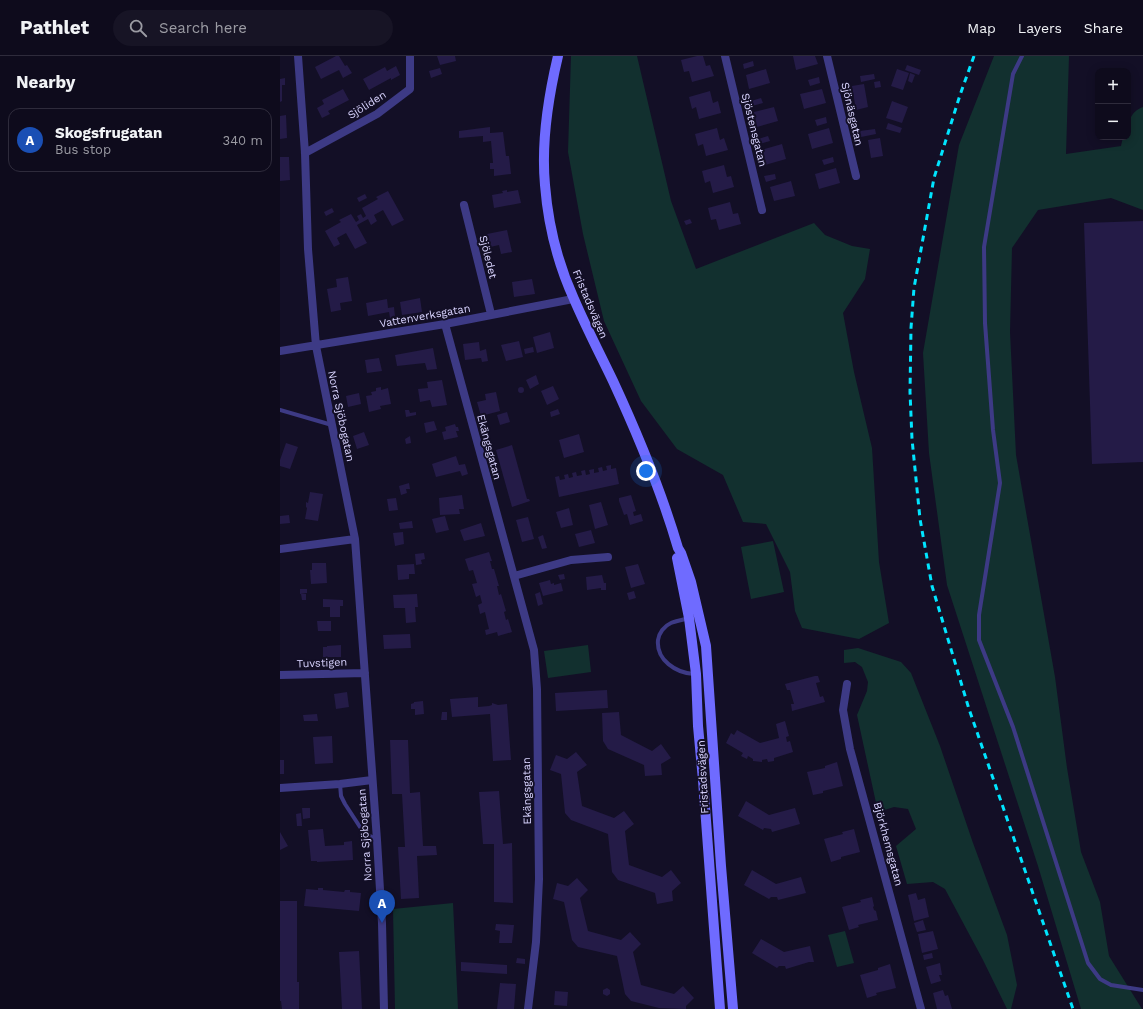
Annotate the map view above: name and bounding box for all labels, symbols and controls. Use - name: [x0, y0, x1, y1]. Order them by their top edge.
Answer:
- search box: [113, 10, 393, 46]
- text: Pathlet: [20, 16, 89, 39]
- icon: search: [127, 17, 149, 39]
- text: Search here: [159, 19, 247, 37]
- text: Map: [967, 20, 996, 36]
- text: Layers: [1018, 20, 1062, 36]
- text: Share: [1084, 20, 1123, 36]
- map controls: [1095, 68, 1131, 140]
- button: +: [1095, 68, 1131, 104]
- text: Nearby: [16, 72, 75, 92]
- street label: Sjönäsgatan: [838, 81, 866, 147]
- street label: Sjöliden: [345, 88, 389, 122]
- street label: Sjöstensgatan: [739, 92, 769, 168]
- button: −: [1095, 104, 1131, 140]
- text: Skogsfrugatan: [55, 124, 162, 142]
- text: A: [26, 133, 34, 148]
- text: 340 m: [223, 133, 263, 148]
- text: Bus stop: [55, 142, 111, 157]
- street label: Sjöledet: [476, 234, 500, 280]
- street label: Fristadsvägen: [570, 268, 610, 340]
- street label: Vattenverksgatan: [379, 302, 471, 330]
- street label: Norra Sjöbogatan: [325, 369, 357, 463]
- street label: Ekängsgatan: [474, 413, 504, 481]
- your location: [636, 461, 656, 481]
- street label: Tuvstigen: [296, 656, 348, 670]
- street label: Fristadsvägen: [695, 740, 711, 814]
- street label: Ekängsgatan: [520, 757, 534, 825]
- street label: Norra Sjöbogatan: [355, 788, 375, 882]
- street label: Björkhemsgatan: [871, 801, 905, 887]
- pin: A: [369, 890, 395, 923]

